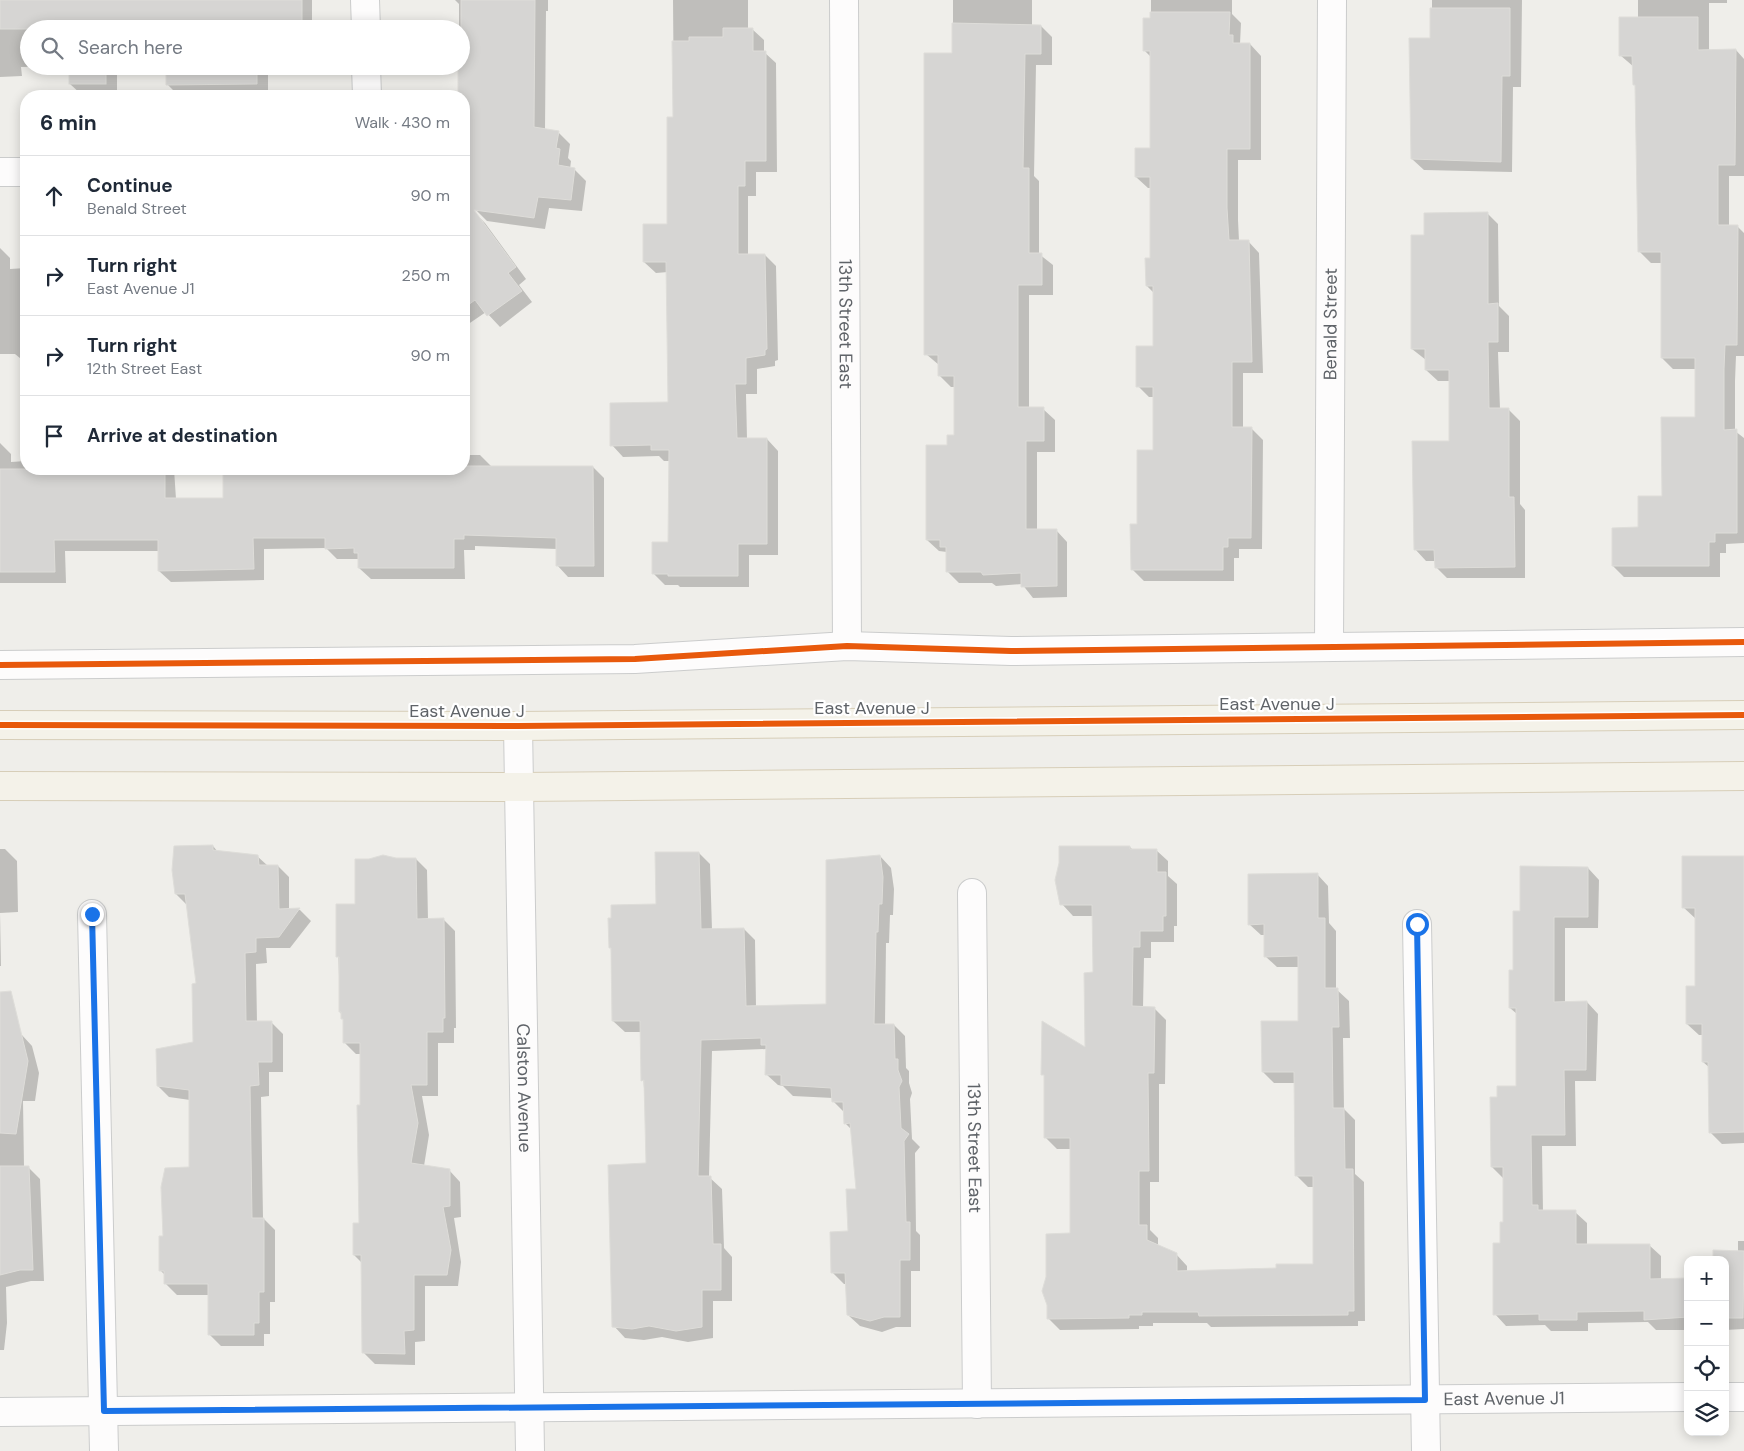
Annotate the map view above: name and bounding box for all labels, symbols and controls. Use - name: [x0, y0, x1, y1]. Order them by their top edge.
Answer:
- search box: [20, 20, 470, 75]
- icon: search: [38, 34, 66, 62]
- text: Search here: [78, 35, 183, 60]
- text: 6 min: [40, 109, 97, 137]
- text: Walk · 430 m: [355, 112, 450, 133]
- text: Continue: [87, 173, 173, 198]
- icon: ahead: [40, 182, 68, 210]
- text: 90 m: [410, 185, 450, 206]
- text: Benald Street: [87, 198, 187, 219]
- text: Turn right: [87, 253, 177, 278]
- street label: 13th Street East: [833, 259, 858, 389]
- icon: right: [40, 262, 68, 290]
- text: 250 m: [402, 265, 450, 286]
- street label: Benald Street: [1318, 268, 1343, 380]
- text: East Avenue J1: [87, 278, 195, 299]
- text: Turn right: [87, 333, 177, 358]
- icon: right: [40, 342, 68, 370]
- text: 90 m: [410, 345, 450, 366]
- text: 12th Street East: [87, 358, 202, 379]
- icon: arrive: [40, 422, 68, 450]
- text: Arrive at destination: [87, 423, 278, 448]
- street label: East Avenue J: [1219, 692, 1335, 716]
- street label: East Avenue J: [814, 696, 930, 720]
- street label: East Avenue J: [409, 699, 525, 723]
- route end: [81, 903, 104, 926]
- route start: [1406, 913, 1429, 936]
- street label: Calston Avenue: [511, 1023, 537, 1153]
- street label: 13th Street East: [962, 1083, 987, 1213]
- map controls: [1684, 1256, 1729, 1436]
- button: +: [1684, 1256, 1729, 1301]
- button: −: [1684, 1301, 1729, 1346]
- button: locate: [1684, 1346, 1729, 1391]
- street label: East Avenue J1: [1443, 1386, 1565, 1411]
- button: layers: [1684, 1391, 1729, 1436]

